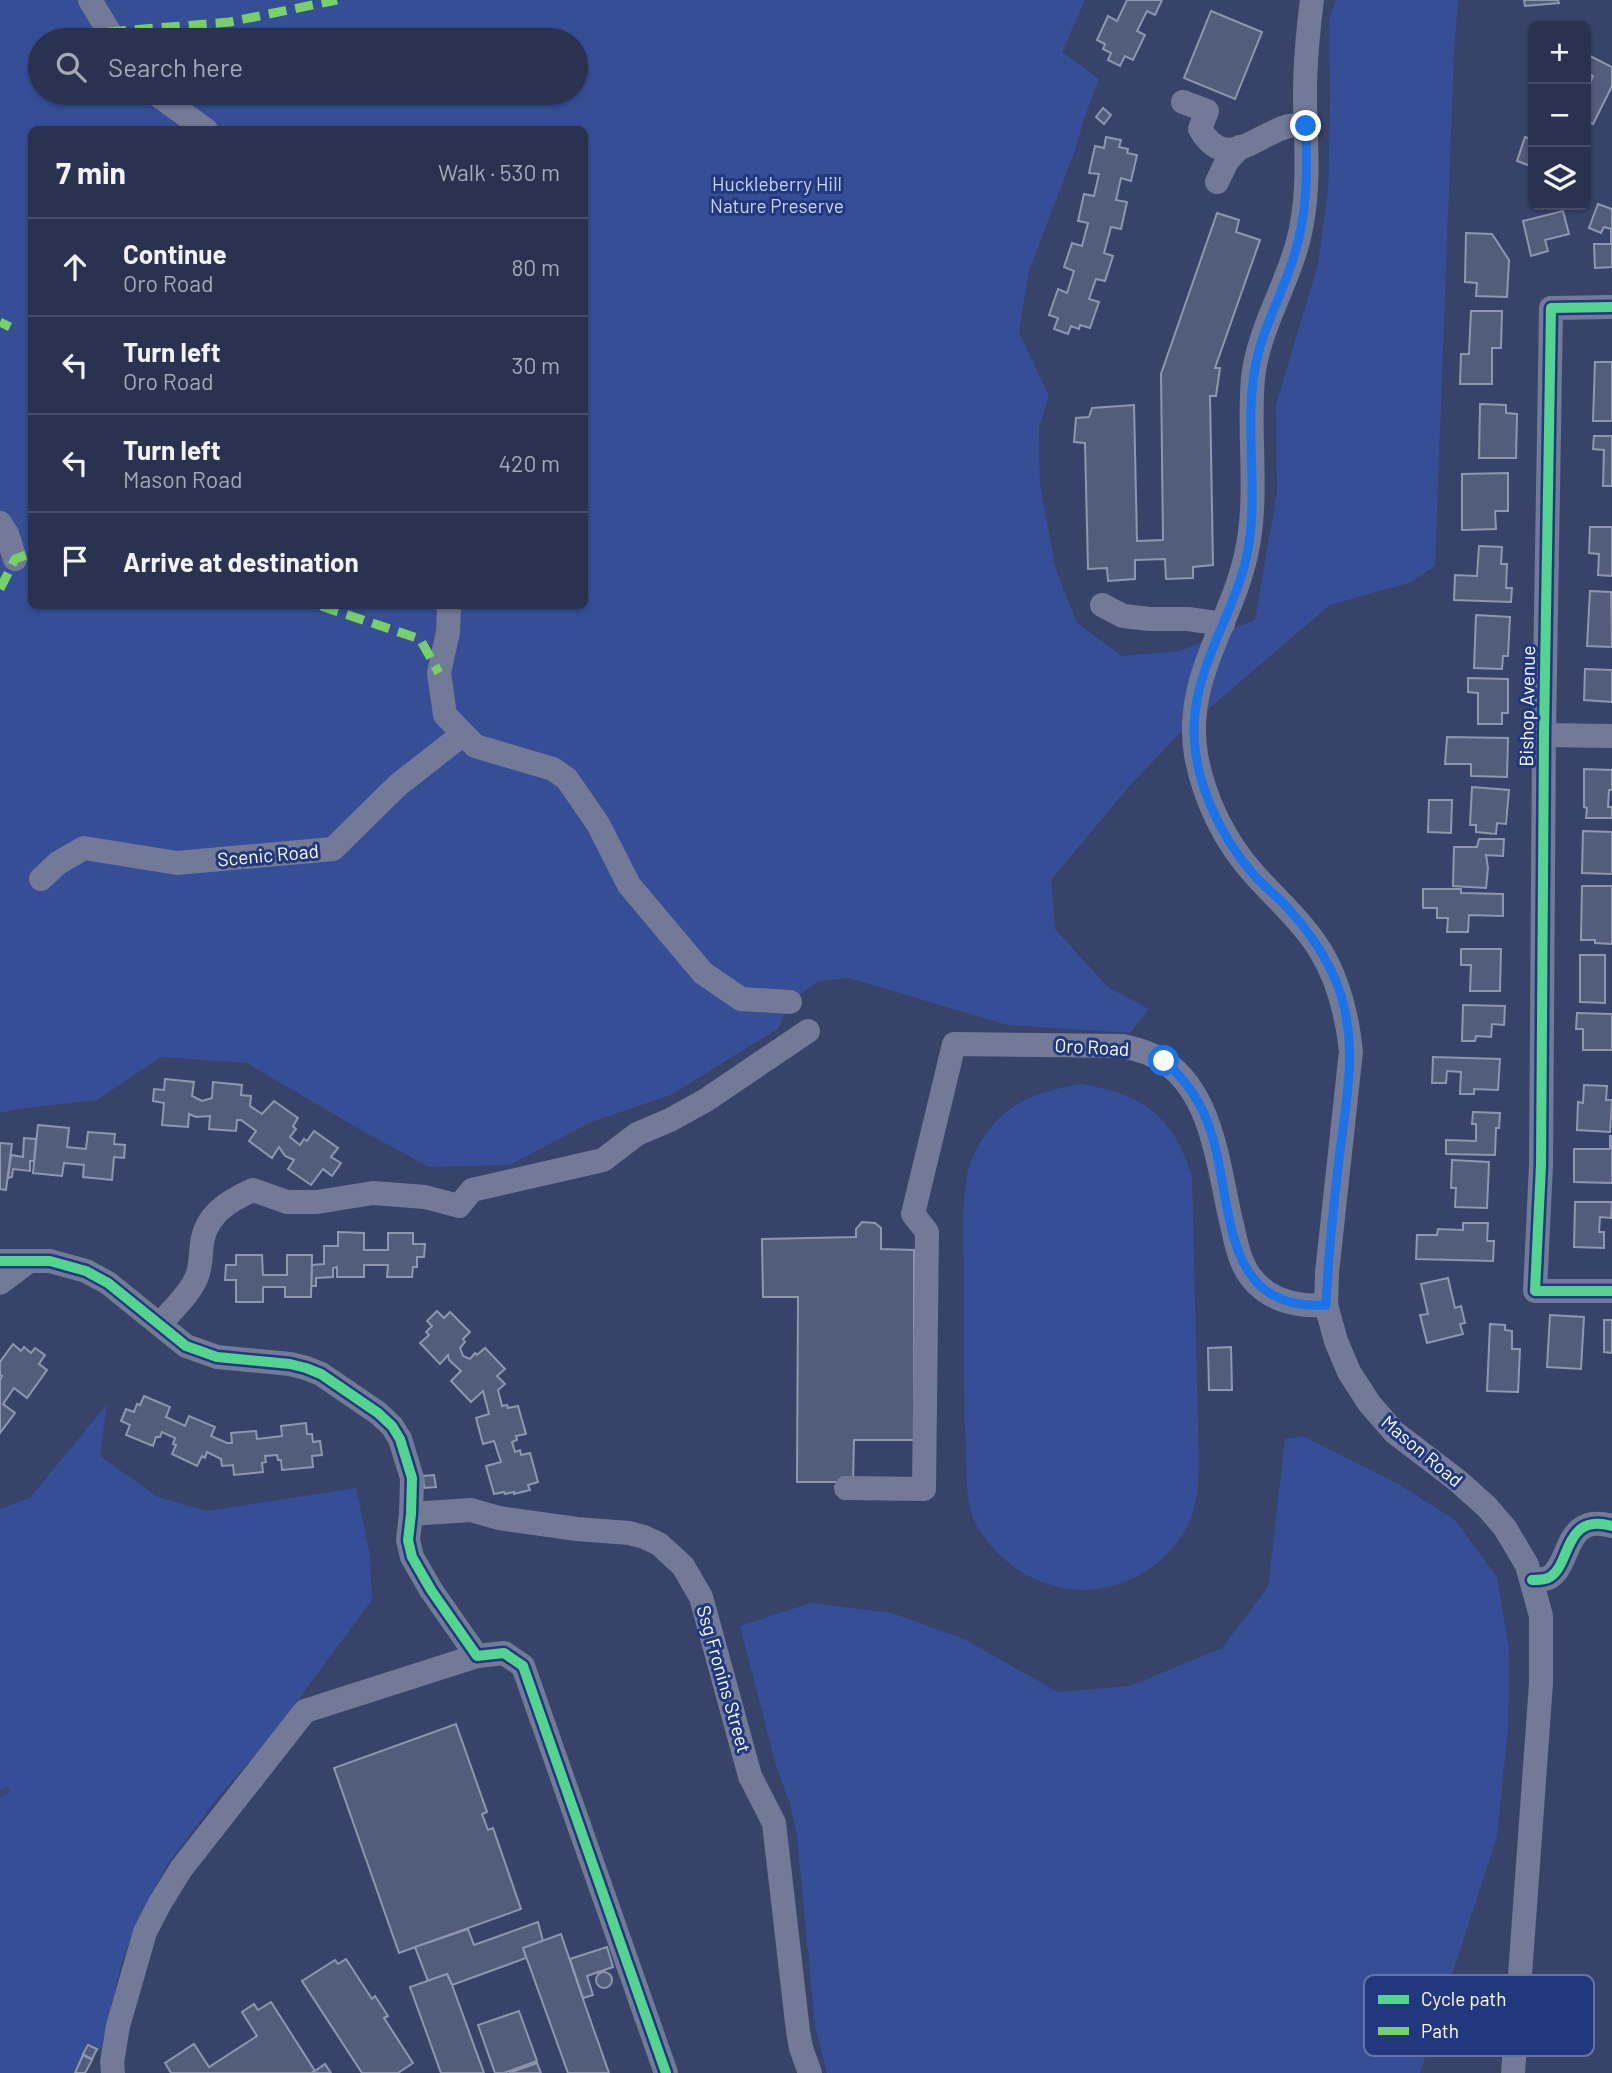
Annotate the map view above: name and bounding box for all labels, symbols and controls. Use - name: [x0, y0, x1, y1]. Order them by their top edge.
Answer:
- map controls: [1528, 21, 1591, 210]
- button: +: [1528, 21, 1591, 84]
- search box: [28, 28, 588, 105]
- icon: search: [52, 48, 90, 86]
- text: Search here: [108, 51, 243, 82]
- button: −: [1528, 84, 1591, 147]
- route end: [1290, 110, 1321, 141]
- button: layers: [1528, 147, 1591, 210]
- text: 7 min: [56, 154, 126, 190]
- text: Walk · 530 m: [438, 158, 560, 186]
- park label: Huckleberry Hill Nature Preserve: [710, 172, 844, 217]
- text: Continue: [123, 238, 227, 269]
- icon: ahead: [56, 248, 94, 286]
- text: 80 m: [511, 253, 560, 281]
- text: Oro Road: [123, 269, 214, 297]
- text: Turn left: [123, 336, 221, 367]
- icon: left: [56, 346, 94, 384]
- text: 30 m: [512, 351, 560, 379]
- text: Oro Road: [123, 367, 214, 395]
- text: Turn left: [123, 434, 221, 465]
- icon: left: [56, 444, 94, 482]
- text: 420 m: [498, 449, 560, 477]
- text: Mason Road: [123, 465, 243, 493]
- icon: arrive: [56, 542, 94, 580]
- text: Arrive at destination: [123, 546, 359, 577]
- street label: Bishop Avenue: [1514, 645, 1539, 767]
- street label: Scenic Road: [216, 839, 320, 870]
- street label: Oro Road: [1054, 1033, 1130, 1060]
- route start: [1148, 1045, 1179, 1076]
- street label: Mason Road: [1377, 1410, 1468, 1491]
- street label: Ssg Fronins Street: [692, 1603, 756, 1755]
- legend: [1364, 1975, 1594, 2056]
- text: Cycle path: [1421, 1987, 1506, 2010]
- text: Path: [1421, 2019, 1459, 2042]

